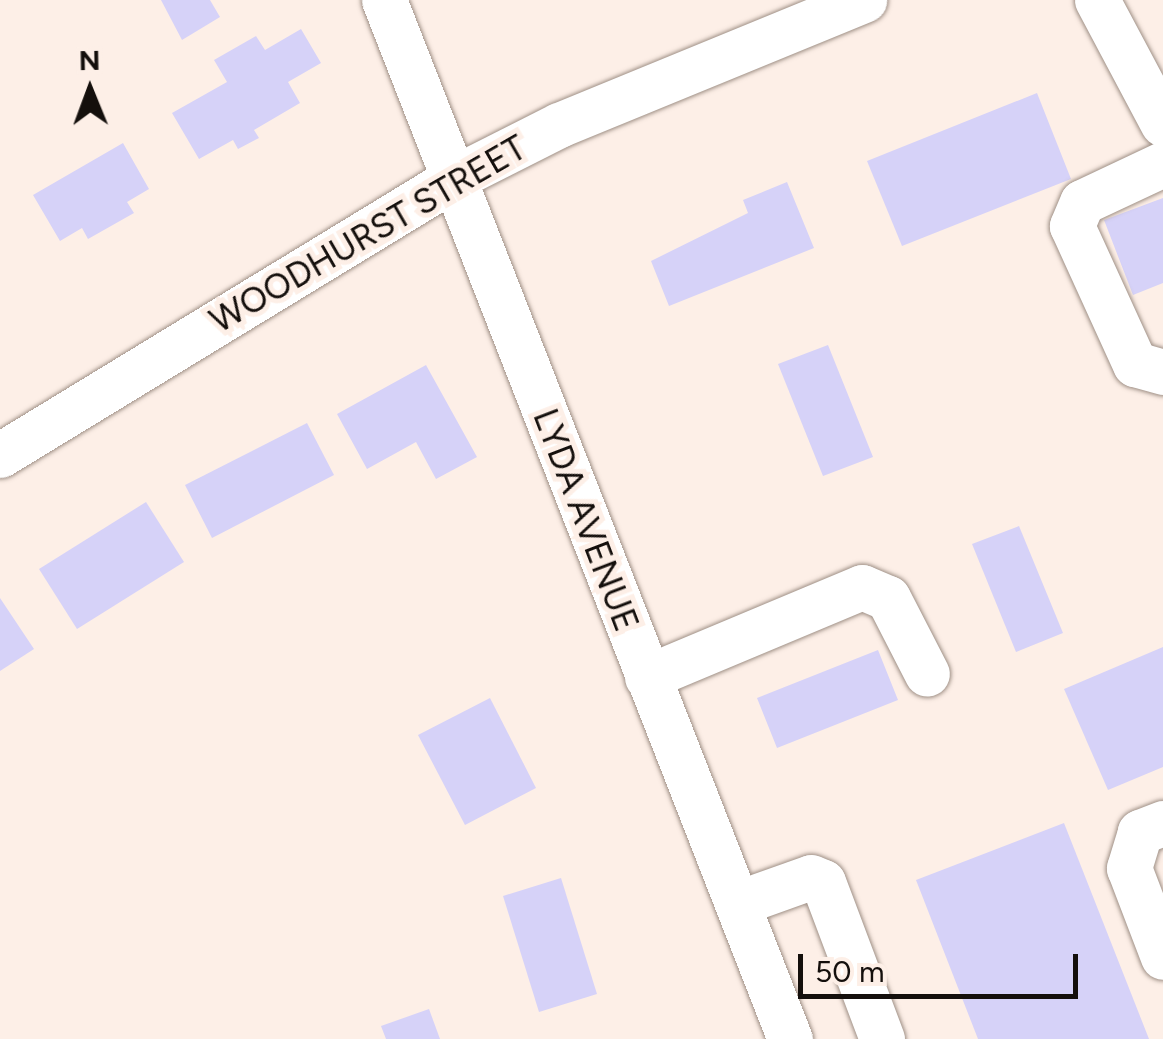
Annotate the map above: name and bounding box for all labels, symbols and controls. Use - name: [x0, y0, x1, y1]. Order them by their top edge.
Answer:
- north arrow: [40, 40, 140, 140]
- text: N: [78, 43, 101, 77]
- street label: WOODHURST STREET: [203, 126, 533, 342]
- street label: LYDA AVENUE: [524, 403, 648, 637]
- scale bar: [803, 934, 1083, 996]
- text: 50 m: [815, 953, 884, 990]

